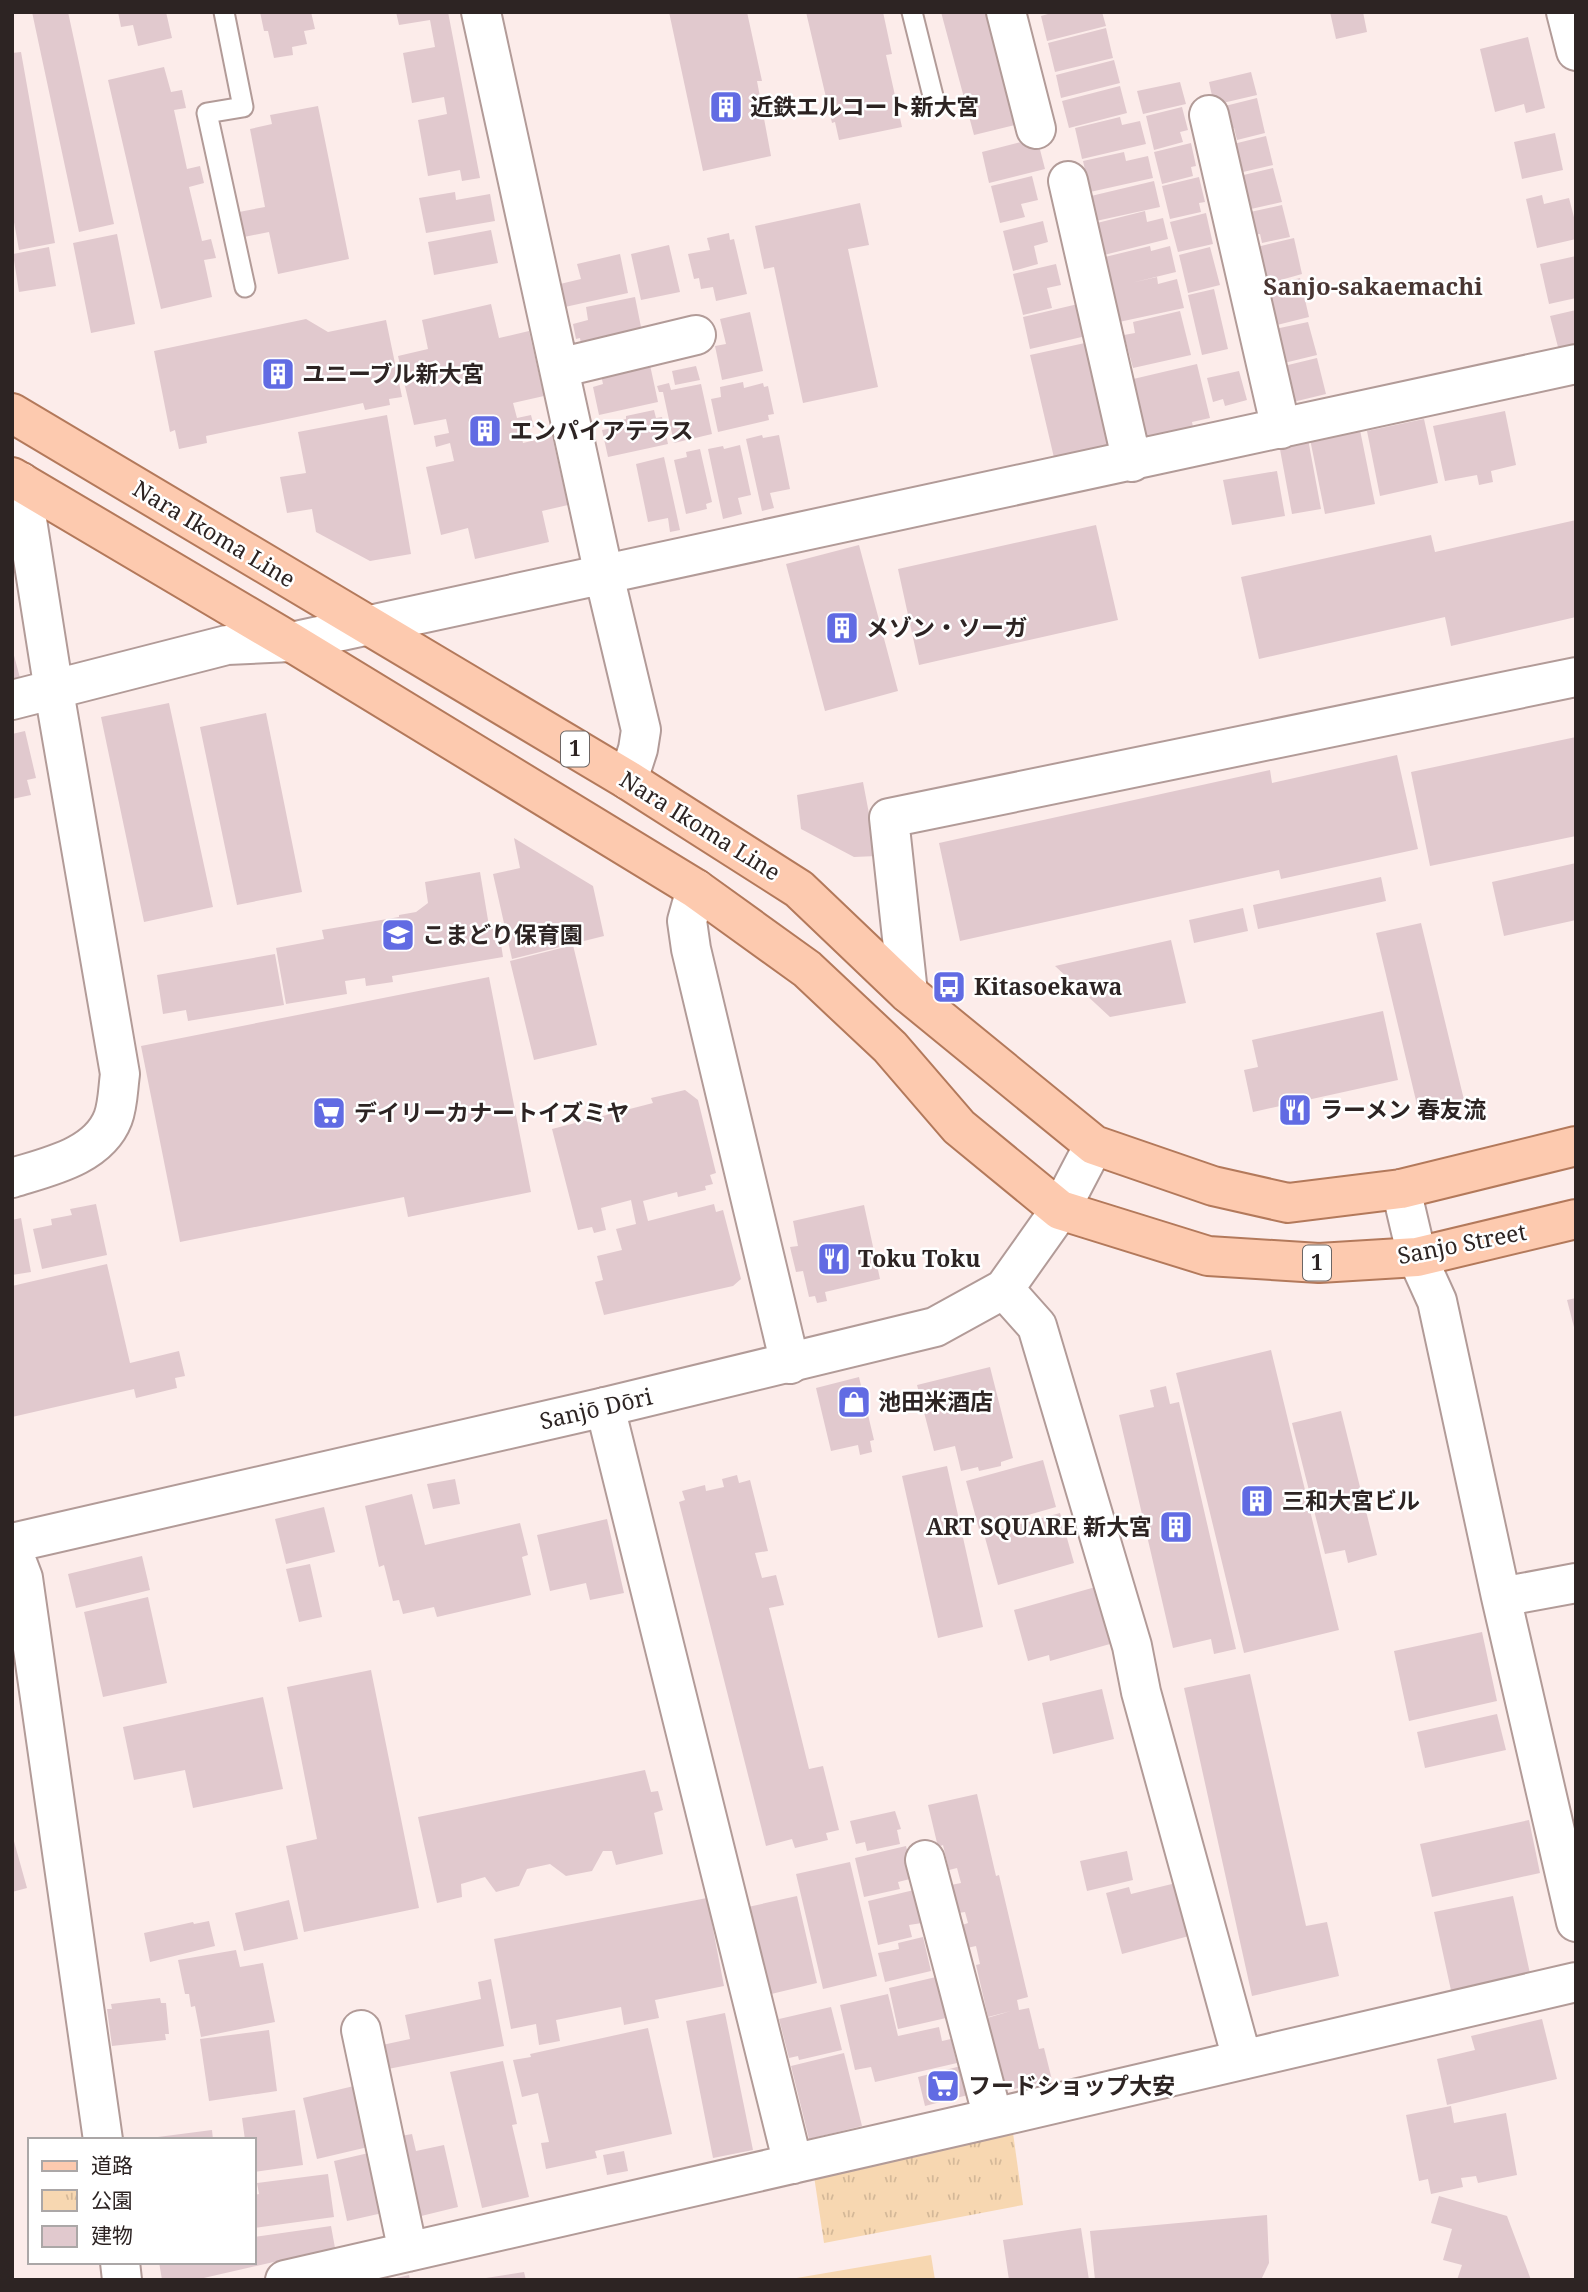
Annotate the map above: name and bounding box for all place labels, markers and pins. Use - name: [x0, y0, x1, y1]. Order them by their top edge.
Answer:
- building icon: 近鉄エルコート新大宮: [707, 88, 745, 126]
- place label: 近鉄エルコート新大宮: [750, 90, 980, 122]
- building icon: ユニーブル新大宮: [259, 355, 297, 393]
- place label: ユニーブル新大宮: [302, 357, 485, 389]
- building icon: エンパイアテラス: [466, 412, 504, 450]
- place label: エンパイアテラス: [510, 414, 694, 446]
- building icon: メゾン・ソーガ: [823, 609, 861, 647]
- place label: メゾン・ソーガ: [866, 611, 1027, 643]
- school or university icon: こまどり保育園: [379, 916, 417, 954]
- place label: こまどり保育園: [422, 918, 583, 950]
- bus stop icon: Kitasoekawa: [930, 968, 968, 1006]
- place label: Kitasoekawa: [974, 970, 1123, 1002]
- restaurant icon: ラーメン 春友流: [1276, 1091, 1314, 1129]
- place label: ラーメン 春友流: [1320, 1093, 1486, 1125]
- supermarket icon: デイリーカナートイズミヤ: [310, 1094, 348, 1132]
- place label: デイリーカナートイズミヤ: [354, 1096, 629, 1128]
- restaurant icon: Toku Toku: [815, 1240, 853, 1278]
- place label: Toku Toku: [858, 1242, 980, 1274]
- shop icon: 池田米酒店: [835, 1383, 873, 1421]
- place label: 池田米酒店: [878, 1385, 993, 1417]
- building icon: 三和大宮ビル: [1238, 1482, 1276, 1520]
- place label: 三和大宮ビル: [1282, 1484, 1420, 1516]
- building icon: ART SQUARE 新大宮: [1157, 1508, 1195, 1546]
- place label: ART SQUARE 新大宮: [926, 1510, 1152, 1542]
- supermarket icon: フードショップ大安: [924, 2067, 962, 2105]
- place label: フードショップ大安: [968, 2069, 1175, 2101]

